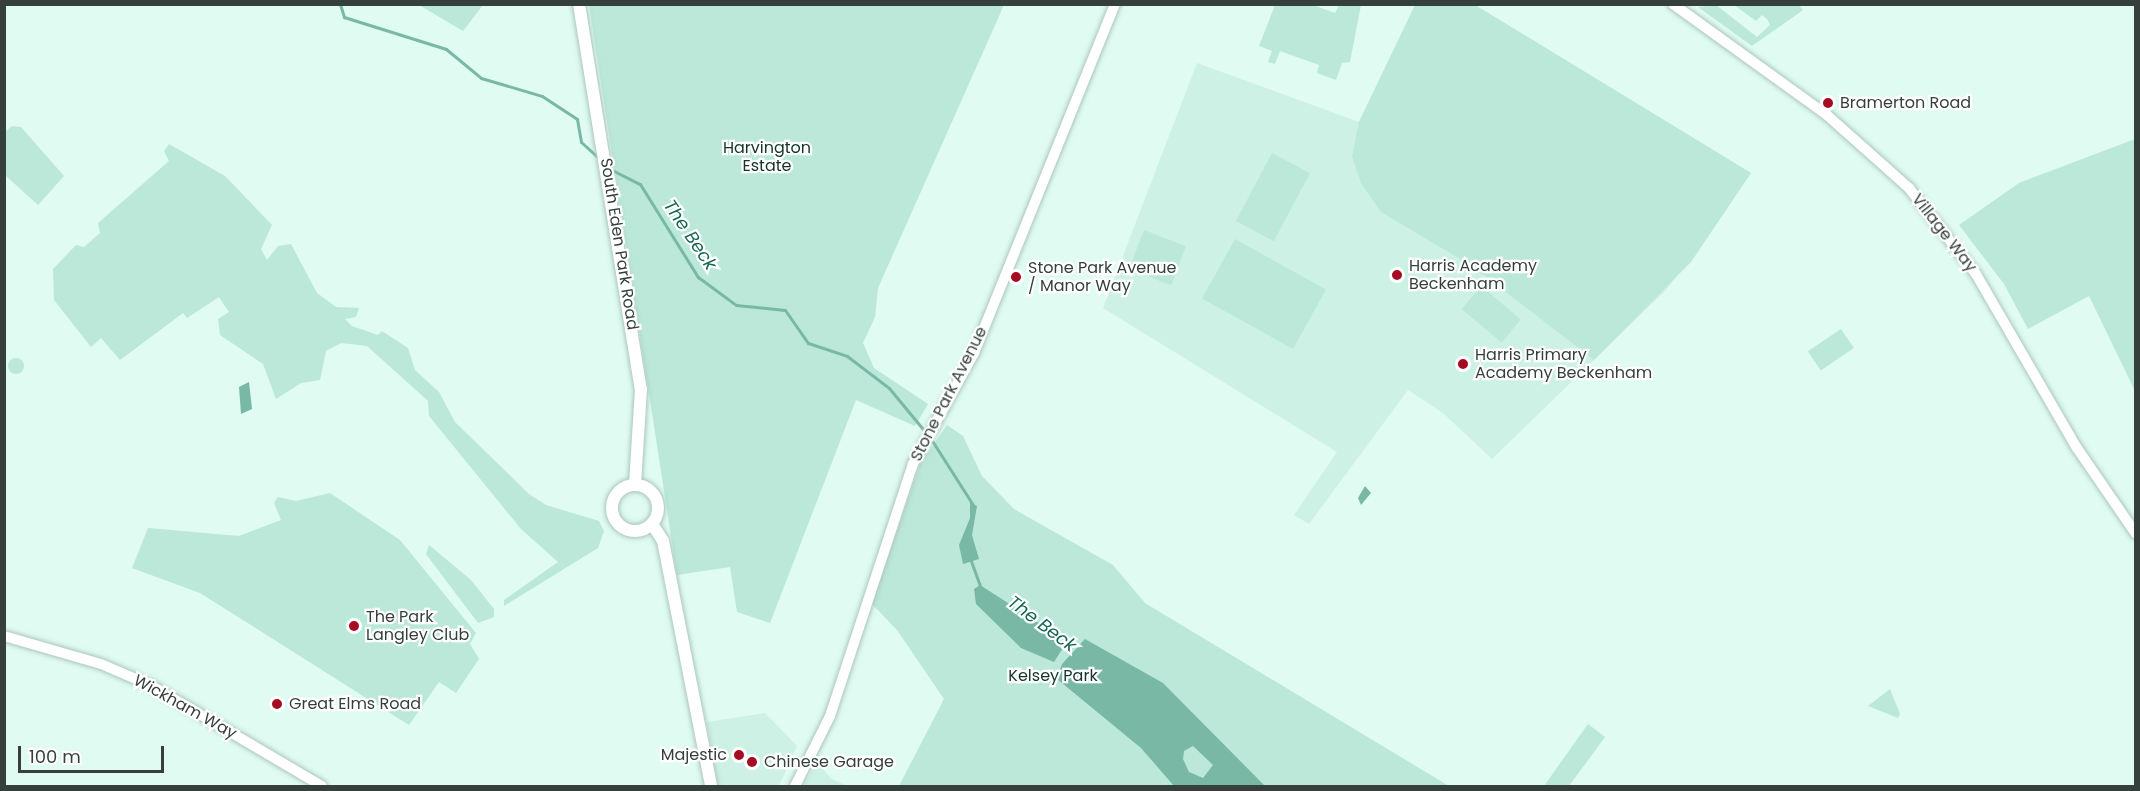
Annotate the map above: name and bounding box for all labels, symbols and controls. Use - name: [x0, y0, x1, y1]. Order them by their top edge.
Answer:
- place label: Bramerton Road: [1840, 93, 1971, 113]
- marker: Bramerton Road: [1821, 96, 1835, 110]
- park label: Harvington Estate: [723, 138, 811, 176]
- street label: South Eden Park Road: [596, 157, 642, 331]
- street label: Village Way: [1908, 190, 1980, 276]
- water label: The Beck: [659, 196, 721, 274]
- place label: Harris Academy Beckenham: [1409, 256, 1537, 294]
- place label: Stone Park Avenue / Manor Way: [1028, 258, 1177, 296]
- marker: Harris Academy Beckenham: [1390, 268, 1404, 282]
- marker: Stone Park Avenue / Manor Way: [1009, 270, 1023, 284]
- street label: Stone Park Avenue: [907, 323, 991, 465]
- place label: Harris Primary Academy Beckenham: [1475, 345, 1652, 383]
- marker: Harris Primary Academy Beckenham: [1456, 357, 1470, 371]
- water label: The Beck: [1003, 591, 1081, 657]
- place label: The Park Langley Club: [366, 607, 469, 645]
- marker: The Park Langley Club: [347, 619, 361, 633]
- park label: Kelsey Park: [1008, 666, 1098, 686]
- street label: Wickham Way: [130, 671, 240, 743]
- place label: Great Elms Road: [289, 694, 421, 714]
- marker: Great Elms Road: [270, 697, 284, 711]
- scale bar: [21, 734, 166, 772]
- text: 100 m: [29, 744, 81, 769]
- place label: Majestic: [661, 745, 727, 765]
- marker: Majestic: [732, 748, 746, 762]
- place label: Chinese Garage: [764, 752, 894, 772]
- marker: Chinese Garage: [745, 755, 759, 769]

